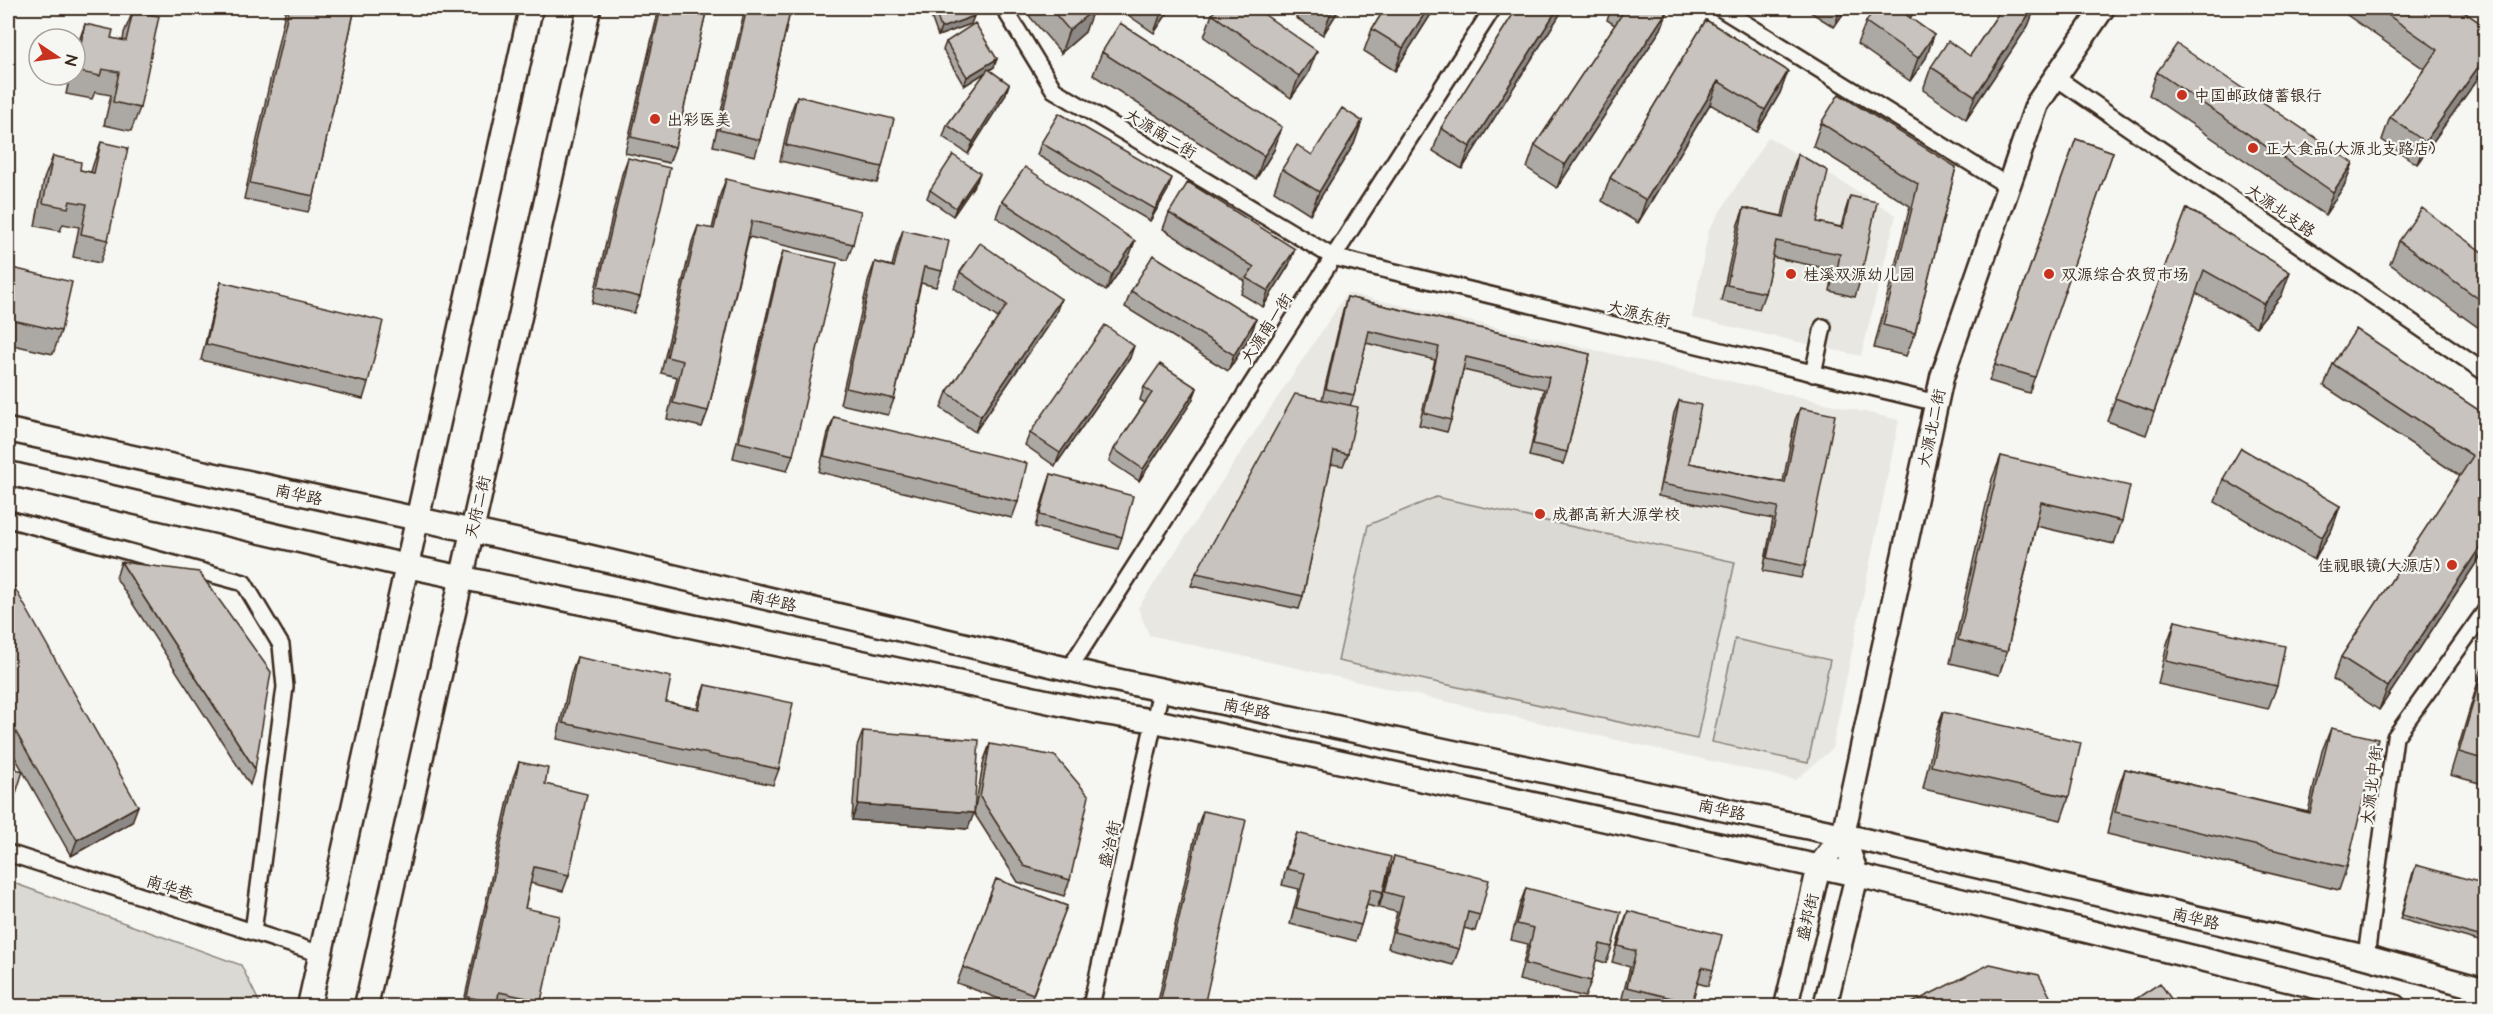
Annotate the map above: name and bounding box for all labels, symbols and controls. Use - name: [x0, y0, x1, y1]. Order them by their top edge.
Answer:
- north arrow: [27, 27, 87, 87]
- text: N: [59, 53, 82, 68]
- place label: 中国邮政储蓄银行: [2194, 85, 2322, 107]
- marker: 中国邮政储蓄银行: [2175, 88, 2189, 102]
- street label: 大源南二街: [1121, 104, 1200, 164]
- place label: 出彩医美: [667, 109, 731, 131]
- marker: 出彩医美: [648, 112, 662, 126]
- place label: 正大食品(大源北支路店): [2265, 138, 2436, 160]
- marker: 正大食品(大源北支路店): [2246, 141, 2260, 155]
- street label: 大源北支路: [2241, 179, 2320, 243]
- place label: 桂溪双源幼儿园: [1803, 264, 1915, 286]
- place label: 双源综合农贸市场: [2061, 264, 2189, 286]
- marker: 桂溪双源幼儿园: [1784, 267, 1798, 281]
- marker: 双源综合农贸市场: [2042, 267, 2056, 281]
- street label: 大源南一街: [1236, 289, 1298, 368]
- street label: 大源东街: [1605, 296, 1672, 332]
- street label: 大源北二街: [1913, 387, 1951, 470]
- street label: 天府二街: [460, 474, 496, 541]
- street label: 南华路: [273, 479, 325, 511]
- place label: 成都高新大源学校: [1552, 504, 1680, 526]
- marker: 成都高新大源学校: [1533, 507, 1547, 521]
- place label: 佳视眼镜(大源店): [2318, 555, 2440, 577]
- marker: 佳视眼镜(大源店): [2445, 558, 2459, 572]
- street label: 南华路: [747, 585, 799, 617]
- street label: 南华路: [1221, 693, 1273, 725]
- street label: 大源北中街: [2356, 744, 2388, 826]
- street label: 南华路: [1696, 794, 1748, 826]
- street label: 盛治街: [1094, 818, 1126, 870]
- street label: 南华巷: [143, 870, 196, 906]
- street label: 盛邦街: [1792, 891, 1824, 943]
- street label: 南华路: [2170, 903, 2222, 935]

